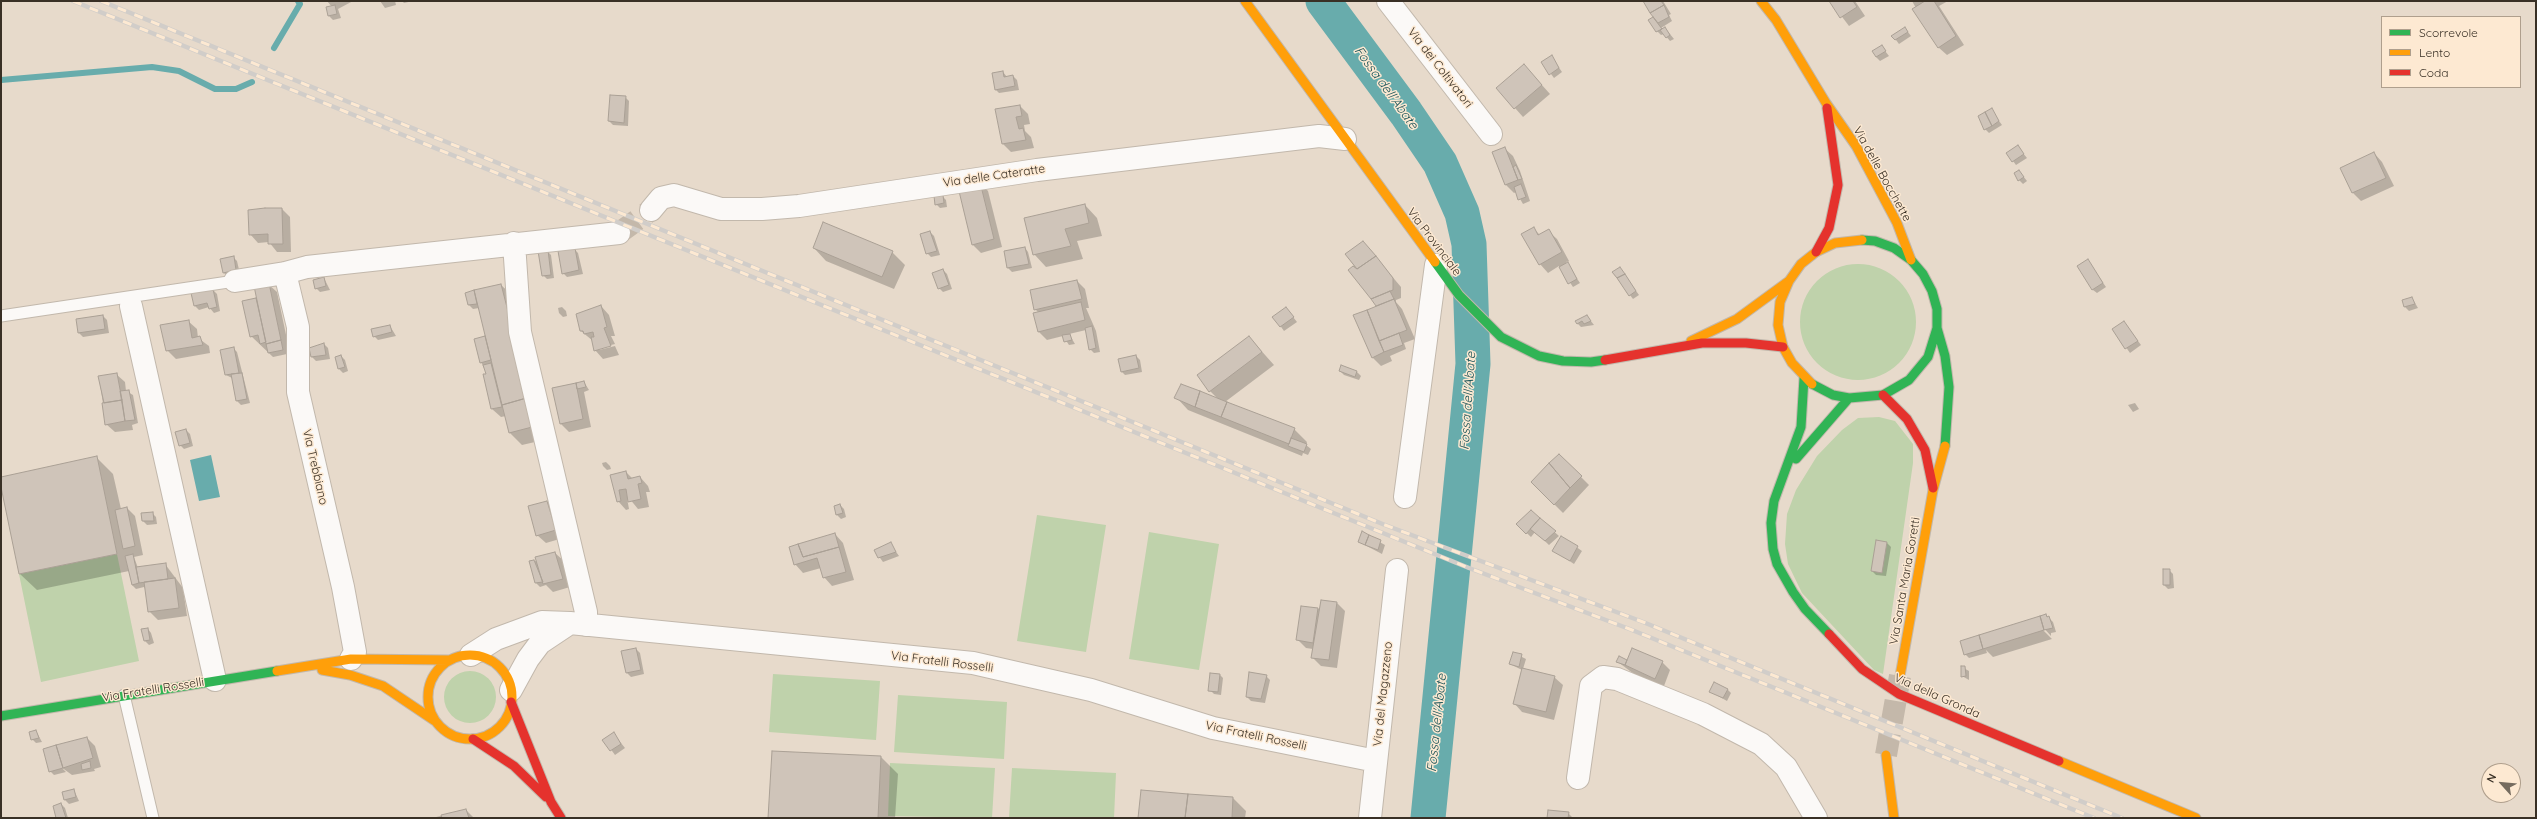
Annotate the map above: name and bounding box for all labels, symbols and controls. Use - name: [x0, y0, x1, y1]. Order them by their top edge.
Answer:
- legend: [2381, 16, 2521, 88]
- street label: Via dei Coltivatori: [1404, 25, 1476, 111]
- text: Scorrevole: [2419, 25, 2478, 40]
- water label: Fossa dell'Abate: [1351, 44, 1421, 132]
- text: Lento: [2419, 45, 2450, 60]
- text: Coda: [2419, 65, 2449, 80]
- street label: Via delle Bocchette: [1850, 124, 1914, 224]
- street label: Via delle Cateratte: [942, 162, 1046, 190]
- street label: Via Provinciale: [1404, 205, 1464, 279]
- water label: Fossa dell'Abate: [1457, 351, 1479, 451]
- street label: Via Trebbiano: [299, 428, 331, 506]
- street label: Via Santa Maria Goretti: [1887, 516, 1923, 646]
- street label: Via del Magazzeno: [1370, 641, 1396, 747]
- street label: Via Fratelli Rosselli: [890, 649, 994, 675]
- street label: Via della Gronda: [1892, 671, 1982, 721]
- water label: Fossa dell'Abate: [1424, 673, 1450, 773]
- street label: Via Fratelli Rosselli: [101, 675, 205, 705]
- street label: Via Fratelli Rosselli: [1204, 718, 1308, 754]
- north arrow: [2481, 763, 2521, 803]
- text: N: [2483, 771, 2499, 785]

